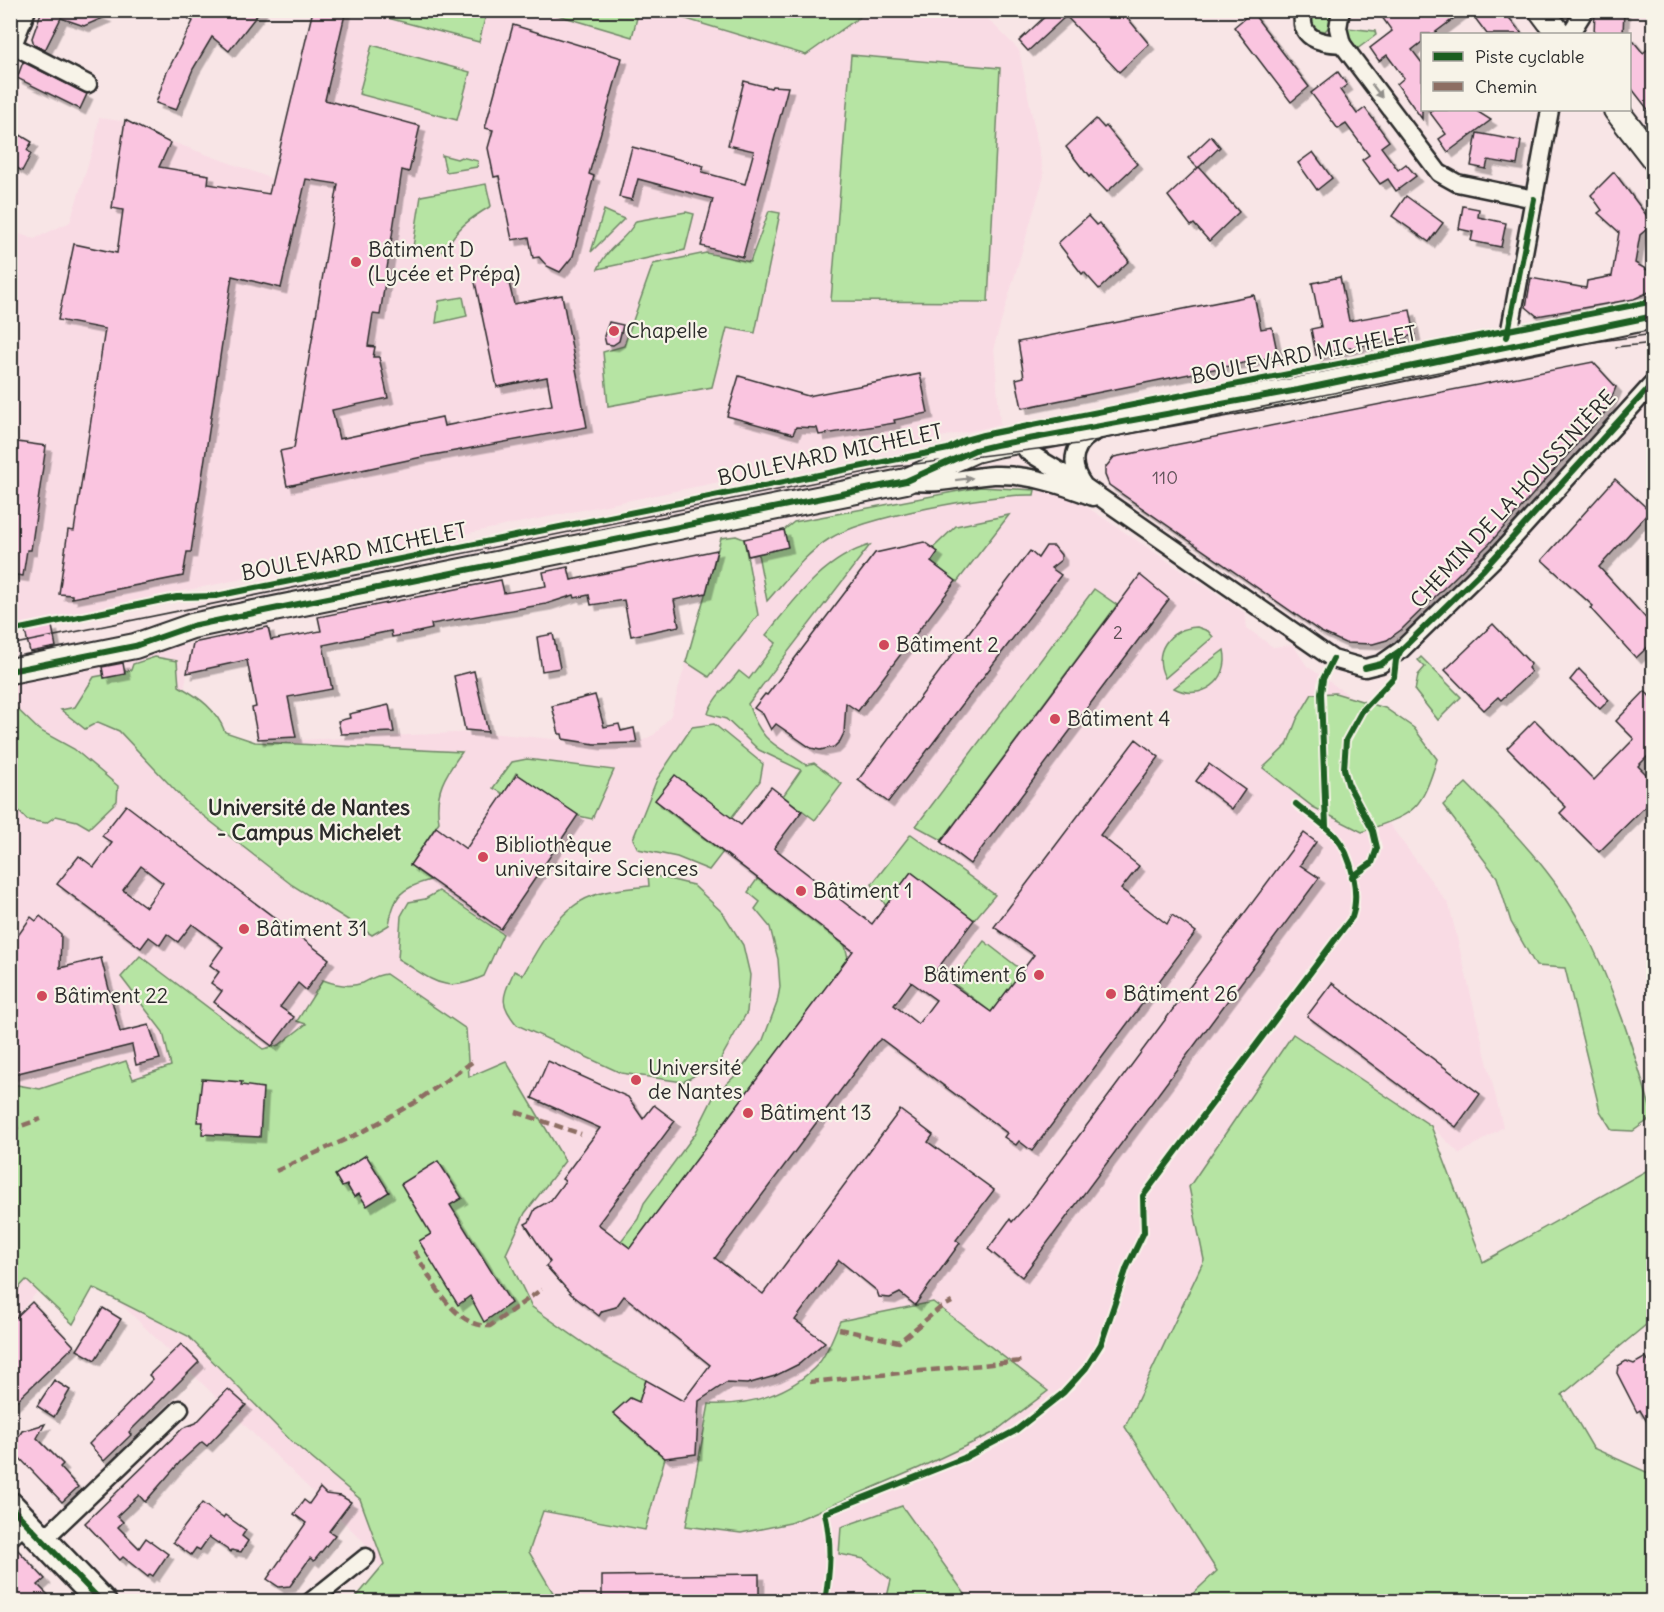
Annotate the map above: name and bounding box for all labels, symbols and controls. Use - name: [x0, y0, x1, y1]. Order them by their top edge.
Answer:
- legend: [1421, 33, 1631, 111]
- text: Piste cyclable: [1475, 45, 1584, 68]
- text: Chemin: [1475, 75, 1537, 98]
- one-way arrow: [1371, 83, 1383, 99]
- place label: Bâtiment D (Lycée et Prépa): [368, 236, 520, 287]
- marker: Bâtiment D (Lycée et Prépa): [349, 255, 363, 269]
- place label: Chapelle: [626, 317, 708, 344]
- street label: BOULEVARD MICHELET: [1189, 319, 1419, 390]
- marker: Chapelle: [607, 324, 621, 338]
- street label: CHEMIN DE LA HOUSSINIÈRE: [1404, 384, 1621, 613]
- street label: BOULEVARD MICHELET: [715, 417, 945, 492]
- house number: 110: [1152, 466, 1178, 489]
- one-way arrow: [955, 475, 974, 484]
- street label: BOULEVARD MICHELET: [239, 516, 469, 587]
- house number: 2: [1113, 621, 1123, 644]
- place label: Bâtiment 2: [896, 631, 999, 658]
- marker: Bâtiment 2: [877, 638, 891, 652]
- place label: Bâtiment 4: [1067, 705, 1170, 732]
- marker: Bâtiment 4: [1048, 712, 1062, 726]
- district label: Université de Nantes - Campus Michelet: [208, 793, 410, 846]
- place label: Bibliothèque universitaire Sciences: [495, 831, 698, 882]
- marker: Bibliothèque universitaire Sciences: [476, 850, 490, 864]
- place label: Bâtiment 1: [813, 877, 913, 904]
- marker: Bâtiment 1: [794, 884, 808, 898]
- place label: Bâtiment 31: [256, 915, 367, 942]
- marker: Bâtiment 31: [237, 922, 251, 936]
- place label: Bâtiment 6: [924, 961, 1027, 988]
- marker: Bâtiment 6: [1032, 968, 1046, 982]
- place label: Bâtiment 26: [1123, 980, 1238, 1007]
- place label: Bâtiment 22: [54, 982, 168, 1009]
- marker: Bâtiment 26: [1104, 987, 1118, 1001]
- marker: Bâtiment 22: [35, 989, 49, 1003]
- place label: Université de Nantes: [648, 1054, 743, 1105]
- marker: Université de Nantes: [629, 1073, 643, 1087]
- place label: Bâtiment 13: [760, 1099, 872, 1126]
- marker: Bâtiment 13: [741, 1106, 755, 1120]

